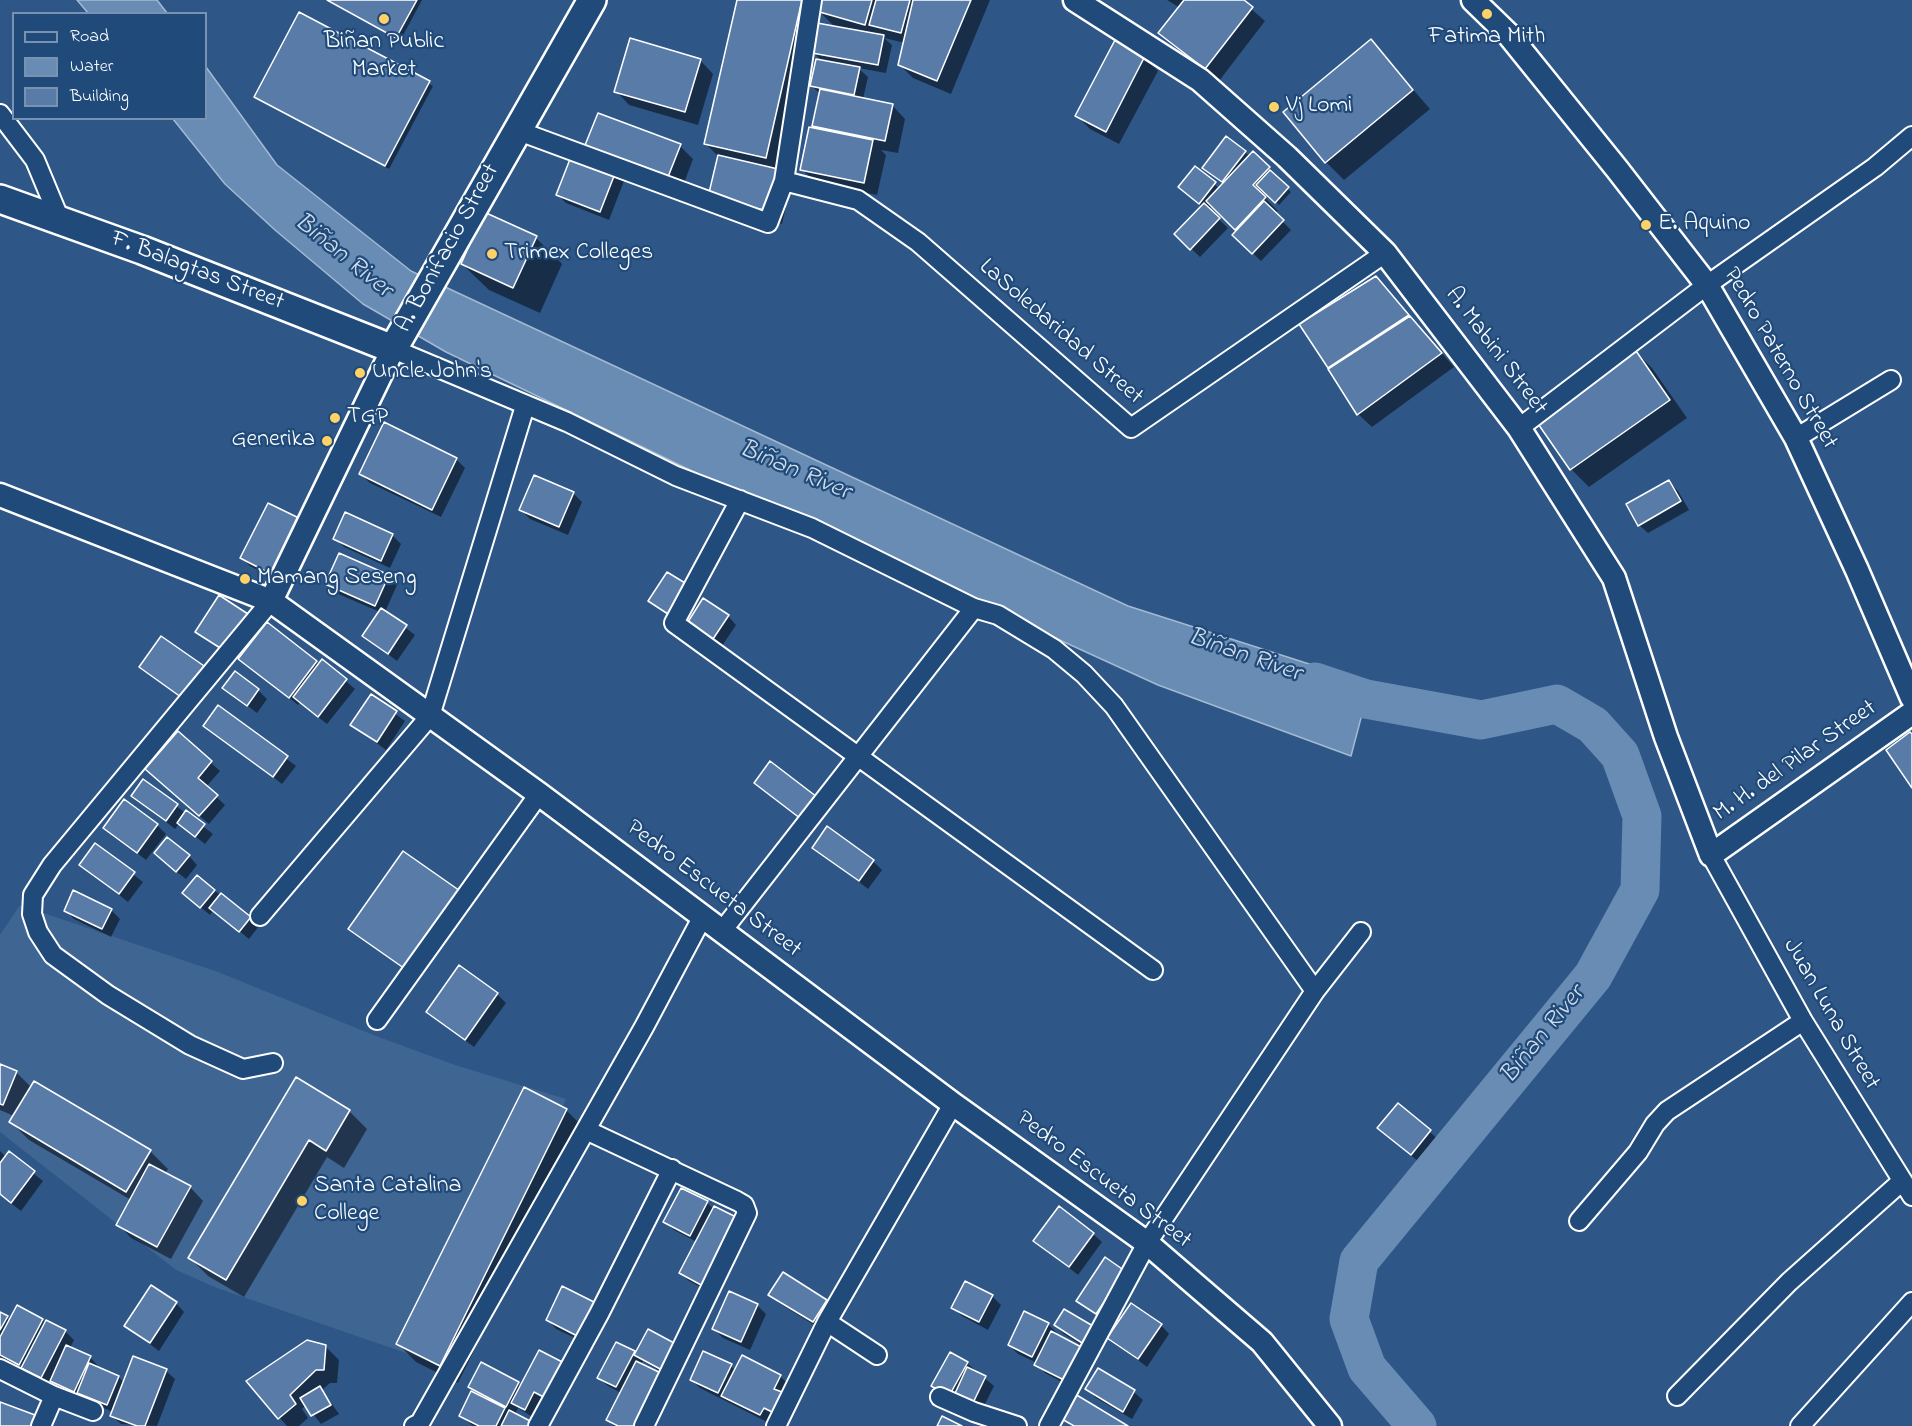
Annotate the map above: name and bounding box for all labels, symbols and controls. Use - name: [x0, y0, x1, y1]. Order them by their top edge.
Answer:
- marker: Fatima Mith: [1480, 7, 1494, 21]
- legend: [12, 12, 207, 120]
- marker: Biñan Public Market: [377, 12, 391, 26]
- text: Road: [70, 24, 109, 50]
- place label: Fatima Mith: [1429, 24, 1545, 52]
- place label: Biñan Public Market: [324, 29, 444, 85]
- text: Water: [70, 54, 113, 80]
- text: Building: [70, 84, 129, 110]
- place label: Vj Lomi: [1286, 93, 1352, 121]
- marker: Vj Lomi: [1267, 100, 1281, 114]
- street label: A. Bonifacio Street: [391, 160, 507, 338]
- water label: Biñan River: [286, 208, 398, 306]
- place label: E. Aquino: [1658, 211, 1750, 239]
- marker: E. Aquino: [1639, 218, 1653, 232]
- street label: F. Balagtas Street: [106, 226, 288, 318]
- place label: Trimex Colleges: [504, 240, 653, 268]
- marker: Trimex Colleges: [485, 247, 499, 261]
- street label: LaSoledaridad Street: [972, 254, 1148, 412]
- street label: Pedro Paterno Street: [1715, 263, 1843, 455]
- street label: A. Mabini Street: [1438, 282, 1552, 422]
- place label: Uncle John's: [372, 359, 492, 387]
- marker: Uncle John's: [353, 366, 367, 380]
- place label: TGP: [347, 404, 388, 432]
- marker: TGP: [328, 411, 342, 425]
- place label: Generika: [231, 427, 315, 455]
- marker: Generika: [320, 434, 334, 448]
- water label: Biñan River: [734, 435, 854, 509]
- place label: Mamang Seseng: [257, 565, 417, 593]
- marker: Mamang Seseng: [238, 572, 252, 586]
- water label: Biñan River: [1183, 623, 1305, 691]
- street label: M. H. del Pilar Street: [1709, 695, 1883, 829]
- street label: Pedro Escueta Street: [620, 815, 806, 965]
- street label: Juan Luna Street: [1775, 934, 1885, 1096]
- water label: Biñan River: [1495, 980, 1593, 1092]
- street label: Pedro Escueta Street: [1010, 1106, 1196, 1256]
- place label: Santa Catalina College: [314, 1173, 462, 1229]
- marker: Santa Catalina College: [295, 1194, 309, 1208]

